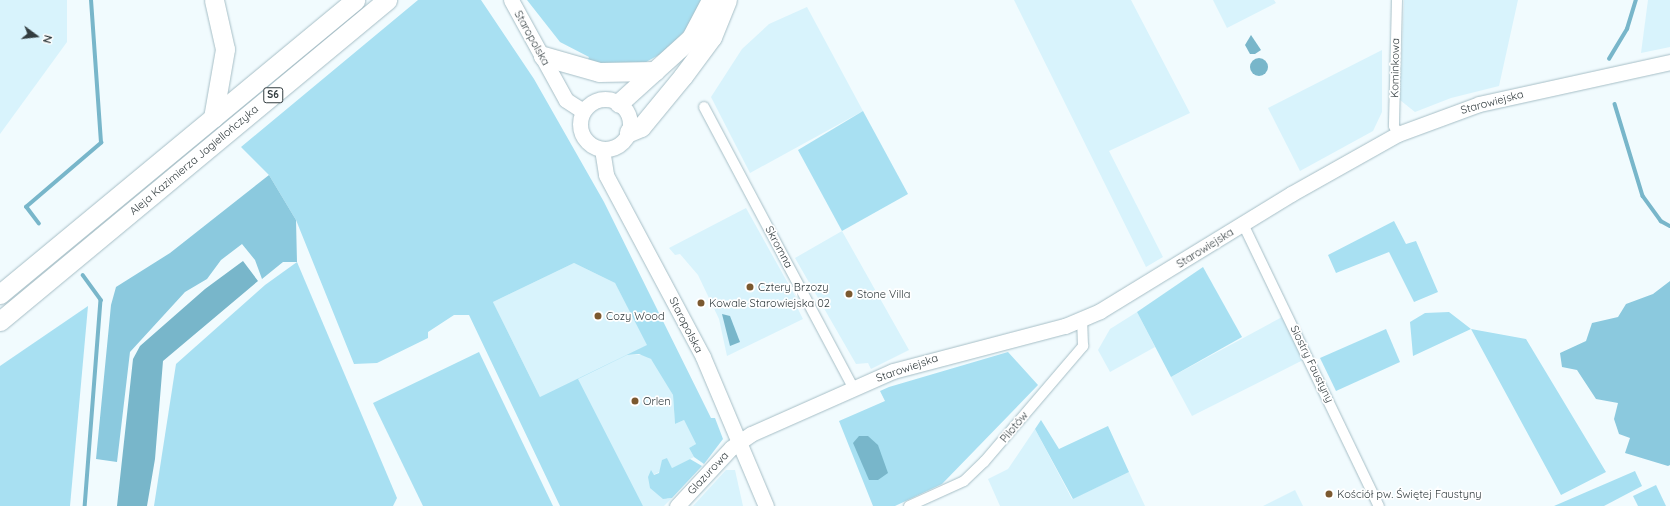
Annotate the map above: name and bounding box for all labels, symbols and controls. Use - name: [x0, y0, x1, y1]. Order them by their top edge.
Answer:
- street label: Staropolska: [512, 8, 552, 68]
- north arrow: [16, 16, 56, 56]
- text: N: [40, 33, 55, 45]
- street label: Kominkowa: [1388, 38, 1402, 98]
- road number: S6: [263, 87, 283, 103]
- street label: Starowiejska: [1459, 87, 1525, 117]
- street label: Aleja Kazimierza Jagiellończyka: [127, 102, 261, 218]
- street label: Skromna: [762, 224, 796, 270]
- street label: Starowiejska: [1174, 225, 1236, 271]
- place label: Cztery Brzozy: [758, 280, 828, 294]
- marker: Cztery Brzozy: [745, 282, 755, 292]
- place label: Stone Villa: [857, 287, 910, 301]
- marker: Stone Villa: [844, 289, 854, 299]
- street label: Staropolska: [666, 295, 706, 355]
- place label: Kowale Starowiejska 02: [709, 296, 830, 310]
- marker: Kowale Starowiejska 02: [696, 298, 706, 308]
- place label: Cozy Wood: [606, 309, 665, 323]
- marker: Cozy Wood: [593, 311, 603, 321]
- street label: Siostry Faustyny: [1288, 323, 1336, 405]
- street label: Starowiejska: [874, 351, 940, 385]
- place label: Orlen: [643, 394, 671, 408]
- marker: Orlen: [630, 396, 640, 406]
- street label: Pilotów: [997, 409, 1031, 445]
- street label: Glazurowa: [685, 449, 731, 497]
- place label: Kościół pw. Świętej Faustyny: [1337, 487, 1482, 501]
- marker: Kościół pw. Świętej Faustyny: [1324, 489, 1334, 499]

